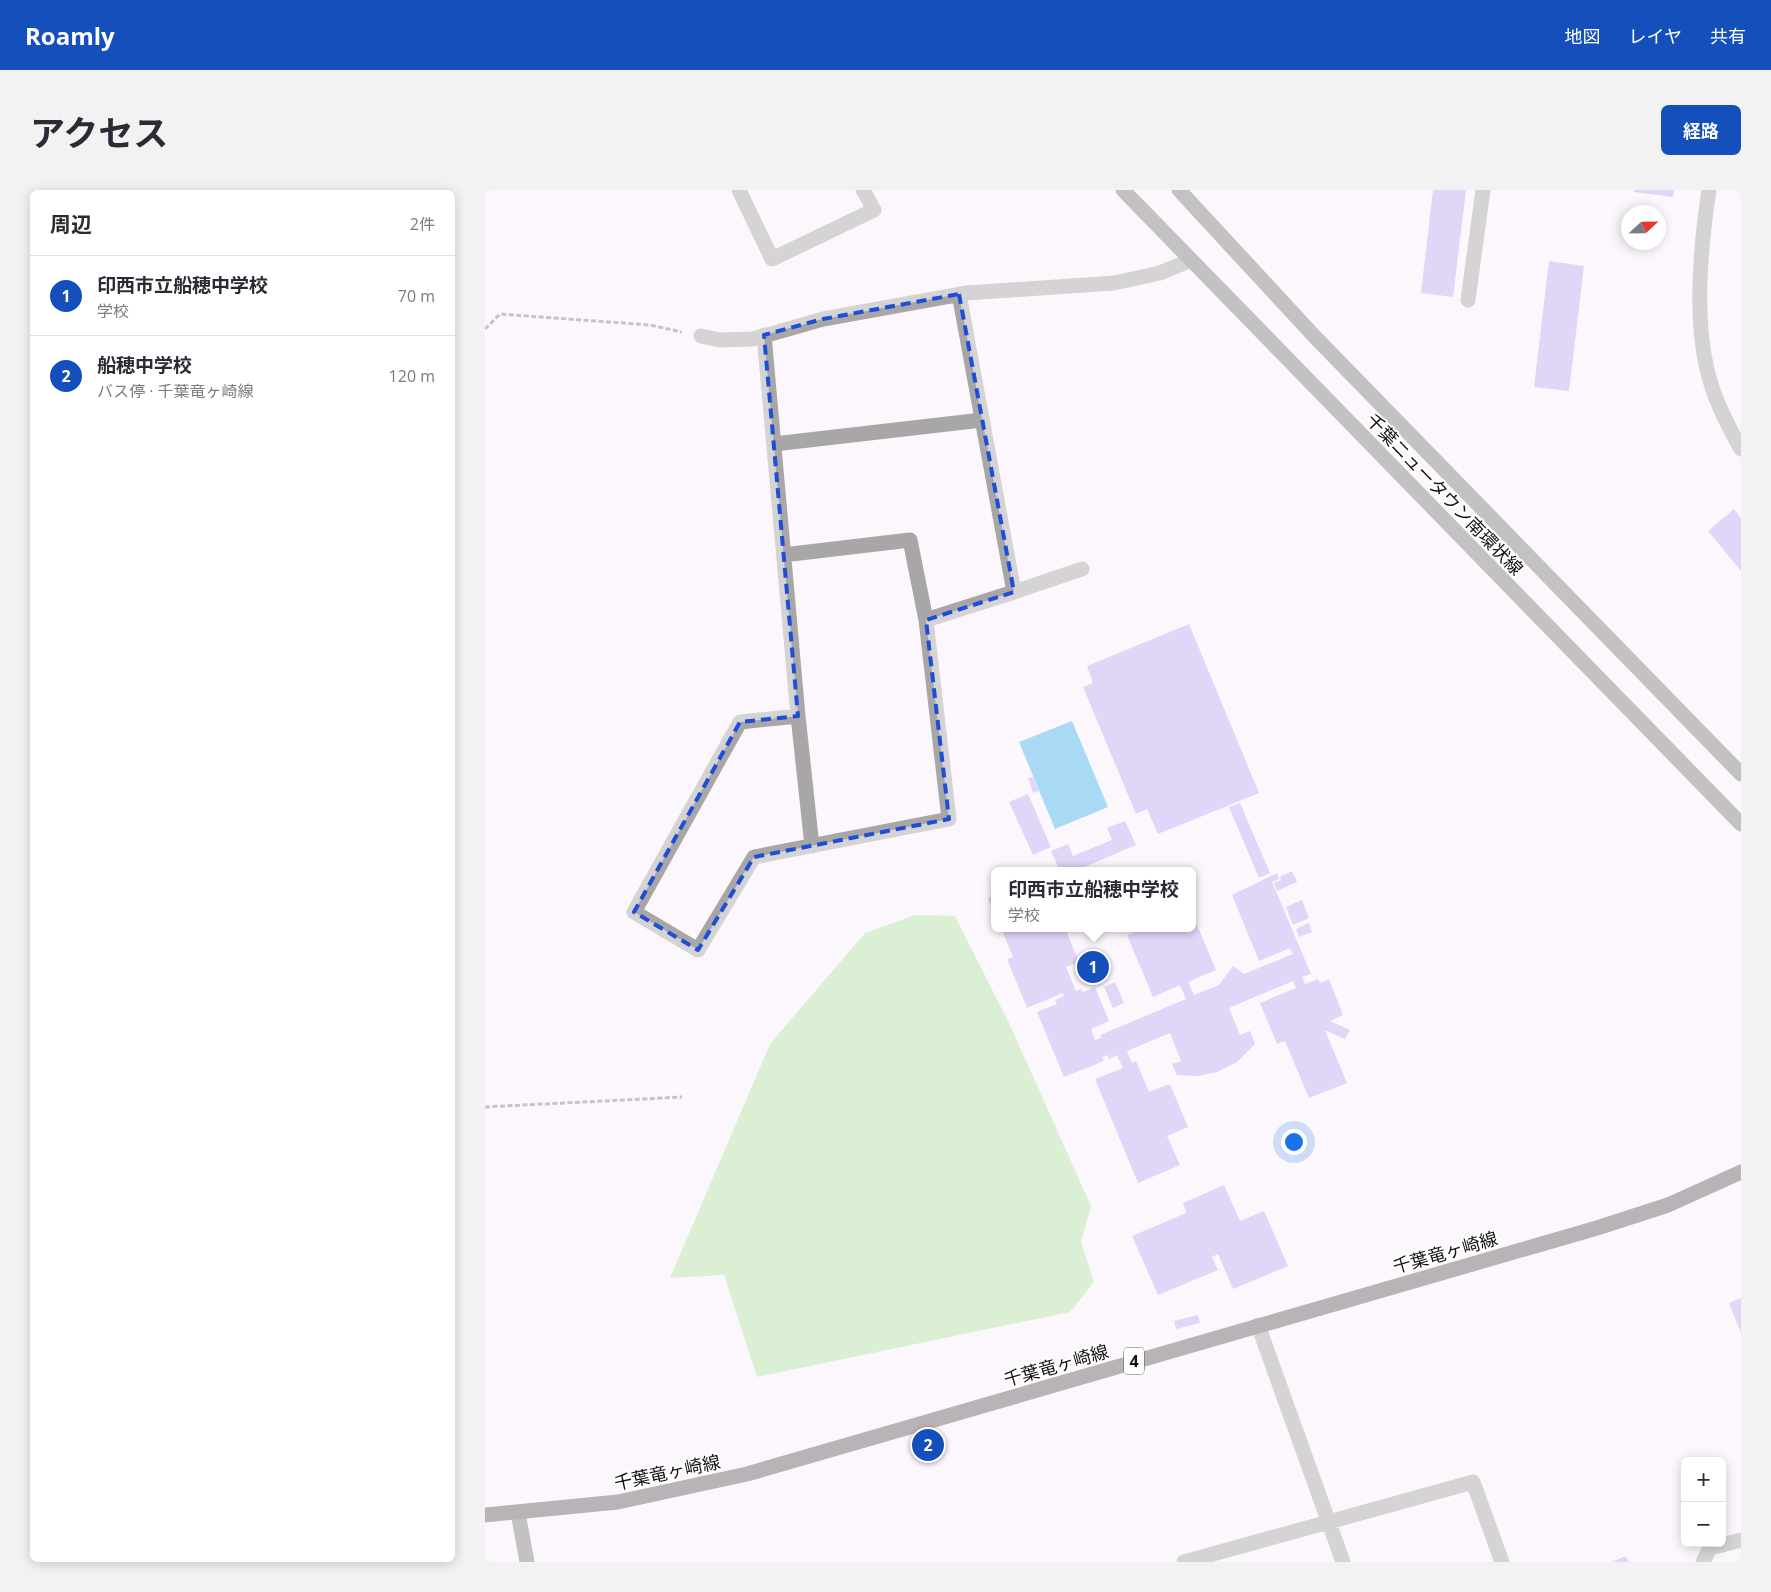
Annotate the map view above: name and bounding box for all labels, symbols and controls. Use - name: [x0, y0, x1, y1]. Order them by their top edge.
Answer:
- text: Roamly: [25, 19, 115, 52]
- text: 地図: [1565, 24, 1601, 48]
- text: レイヤ: [1629, 24, 1682, 48]
- text: 共有: [1710, 24, 1746, 48]
- button: 経路: [1661, 105, 1741, 155]
- text: アクセス: [30, 109, 168, 156]
- north arrow: [1621, 205, 1666, 250]
- text: 周辺: [50, 210, 92, 238]
- text: 2件: [410, 213, 435, 235]
- text: 印西市立船穂中学校: [97, 272, 268, 298]
- text: 1: [61, 285, 71, 307]
- text: 70 m: [398, 285, 435, 307]
- text: 学校: [97, 300, 129, 322]
- text: 船穂中学校: [97, 352, 192, 378]
- text: 2: [61, 365, 71, 387]
- text: 120 m: [389, 365, 435, 387]
- text: バス停 · 千葉竜ヶ崎線: [97, 380, 254, 402]
- street label: 千葉ニュータウン南環状線: [1361, 408, 1529, 580]
- popup: [991, 867, 1196, 932]
- text: 印西市立船穂中学校: [1008, 876, 1179, 902]
- text: 学校: [1008, 904, 1040, 926]
- pin: 1: [1077, 948, 1109, 986]
- your location: [1281, 1129, 1307, 1155]
- street label: 千葉竜ヶ崎線: [1390, 1226, 1500, 1278]
- street label: 千葉竜ヶ崎線: [1001, 1339, 1111, 1391]
- road number: 4: [1124, 1348, 1144, 1374]
- pin: 2: [912, 1426, 944, 1464]
- street label: 千葉竜ヶ崎線: [612, 1449, 722, 1495]
- map controls: [1681, 1457, 1726, 1547]
- button: +: [1681, 1457, 1726, 1502]
- button: −: [1681, 1502, 1726, 1547]

